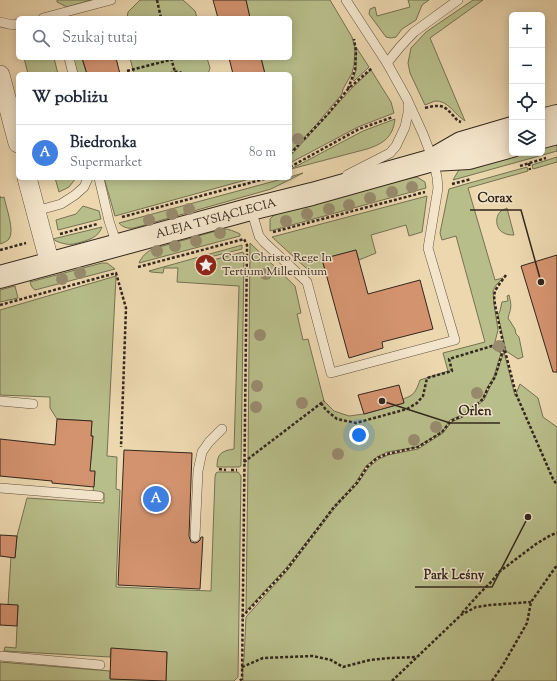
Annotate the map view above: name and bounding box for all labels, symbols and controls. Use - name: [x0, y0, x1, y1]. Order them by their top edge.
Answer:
- map controls: [509, 12, 545, 156]
- button: +: [509, 12, 545, 48]
- search box: [16, 16, 292, 60]
- icon: search: [30, 27, 52, 49]
- text: Szukaj tutaj: [62, 28, 137, 49]
- button: −: [509, 48, 545, 84]
- button: locate: [509, 84, 545, 120]
- text: W pobliżu: [32, 86, 108, 110]
- button: layers: [509, 120, 545, 156]
- text: Biedronka: [70, 133, 137, 154]
- text: A: [40, 144, 50, 162]
- text: 80 m: [249, 144, 276, 162]
- text: Supermarket: [70, 154, 142, 172]
- callout: Corax: [470, 185, 521, 210]
- text: Corax: [477, 190, 513, 208]
- street label: ALEJA TYSIĄCLECIA: [154, 194, 279, 244]
- place label: Cum Christo Rege In Tertium Millennium: [222, 249, 332, 281]
- place icon: Cum Christo Rege In Tertium Millennium: [193, 252, 219, 278]
- callout: Orlen: [450, 398, 500, 423]
- text: Orlen: [458, 403, 492, 421]
- your location: [349, 425, 369, 445]
- pin: A: [143, 484, 169, 514]
- callout: Park Leśny: [415, 562, 492, 587]
- text: Park Leśny: [424, 567, 485, 585]

